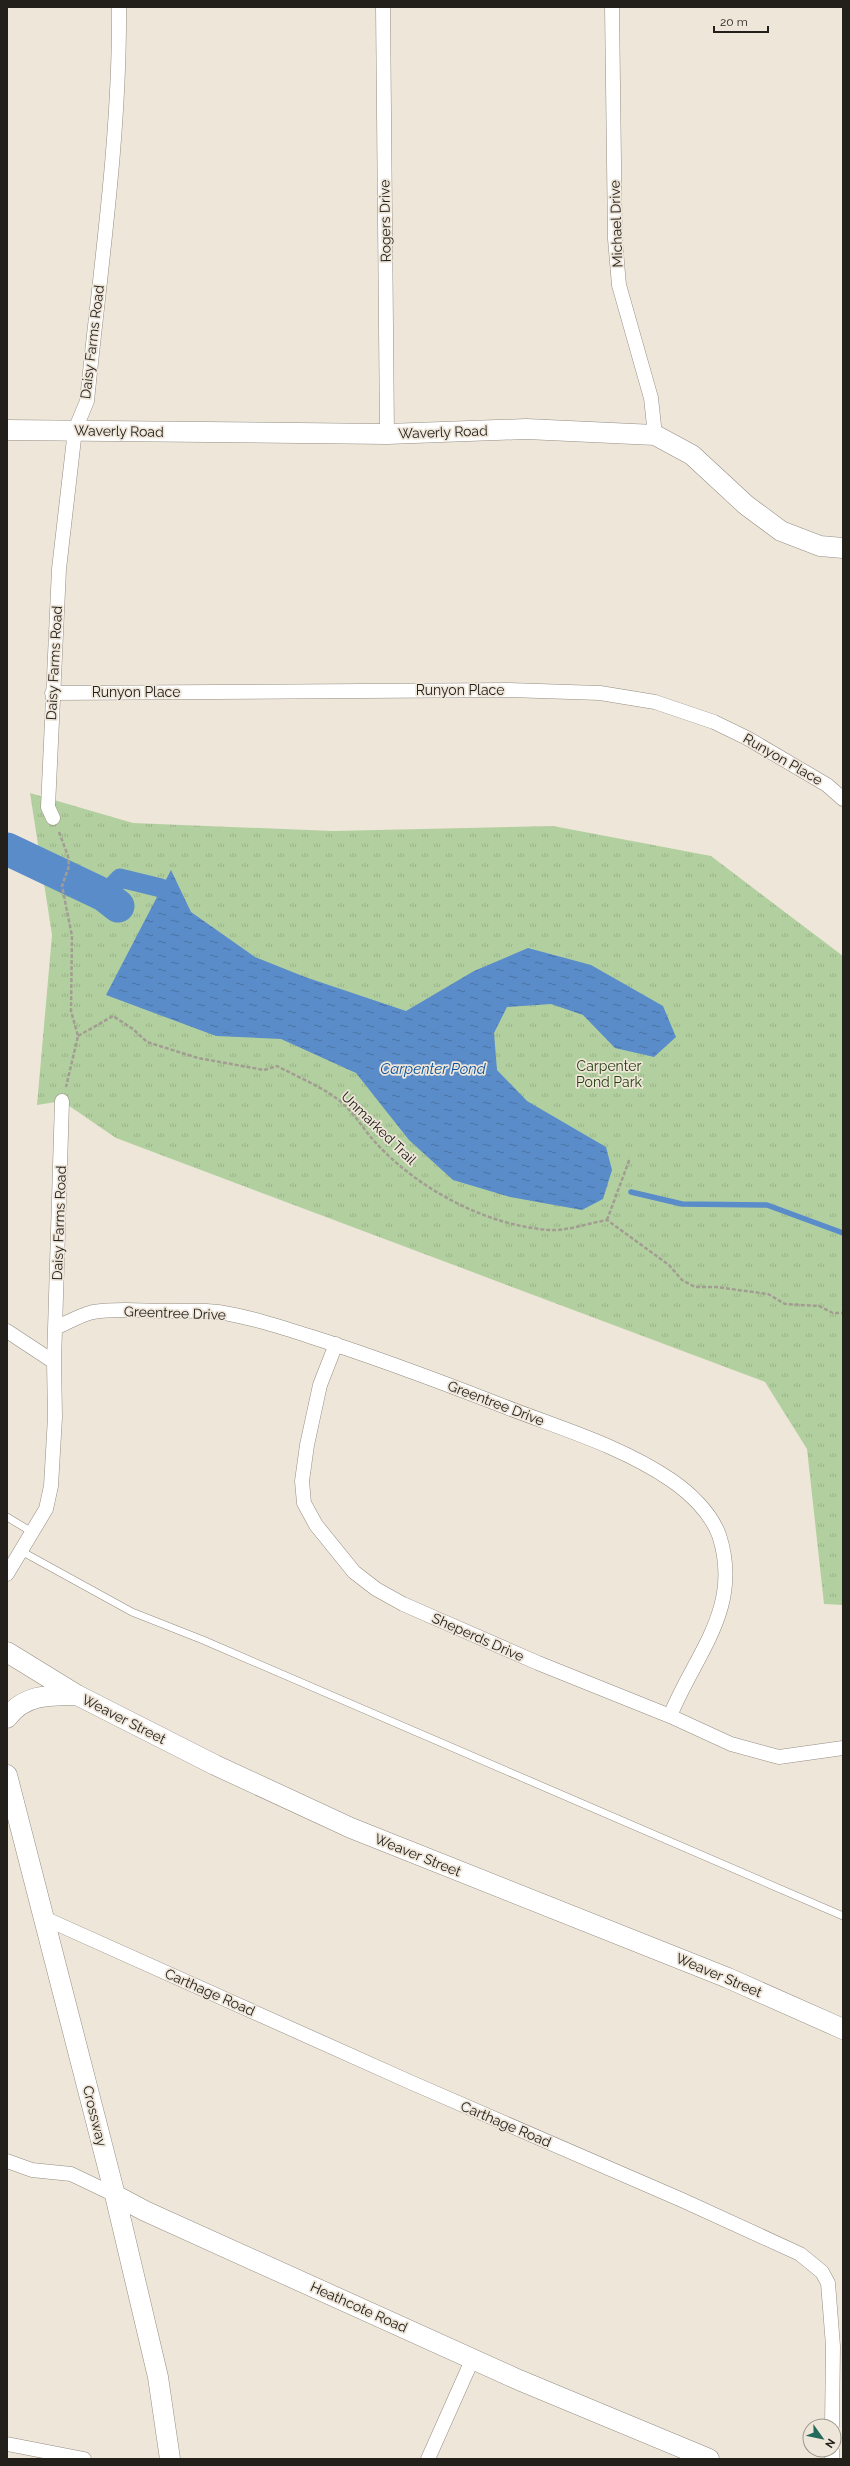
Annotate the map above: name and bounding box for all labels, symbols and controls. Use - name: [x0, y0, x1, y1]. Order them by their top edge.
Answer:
- scale bar: [714, 8, 768, 34]
- text: 20 m: [720, 15, 748, 29]
- street label: Rogers Drive: [376, 179, 394, 263]
- street label: Michael Drive: [606, 180, 626, 268]
- street label: Daisy Farms Road: [77, 284, 107, 400]
- street label: Waverly Road: [74, 422, 164, 440]
- street label: Waverly Road: [398, 422, 488, 442]
- street label: Daisy Farms Road: [43, 605, 65, 721]
- street label: Runyon Place: [416, 682, 504, 698]
- street label: Runyon Place: [92, 684, 180, 700]
- street label: Runyon Place: [741, 730, 825, 788]
- park label: Carpenter Pond Park: [576, 1058, 643, 1090]
- water label: Carpenter Pond: [380, 1060, 487, 1078]
- street label: Unmarked Trail: [338, 1088, 420, 1168]
- street label: Daisy Farms Road: [49, 1165, 69, 1281]
- street label: Greentree Drive: [124, 1303, 226, 1323]
- street label: Greentree Drive: [446, 1377, 546, 1429]
- street label: Sheperds Drive: [430, 1610, 526, 1664]
- street label: Weaver Street: [80, 1691, 169, 1747]
- street label: Weaver Street: [372, 1830, 464, 1880]
- street label: Weaver Street: [674, 1950, 765, 2000]
- street label: Carthage Road: [163, 1965, 257, 2019]
- street label: Crossway: [80, 2084, 110, 2149]
- street label: Carthage Road: [458, 2098, 554, 2150]
- street label: Heathcote Road: [308, 2278, 410, 2336]
- north arrow: [802, 2418, 842, 2458]
- text: N: [822, 2436, 838, 2450]

